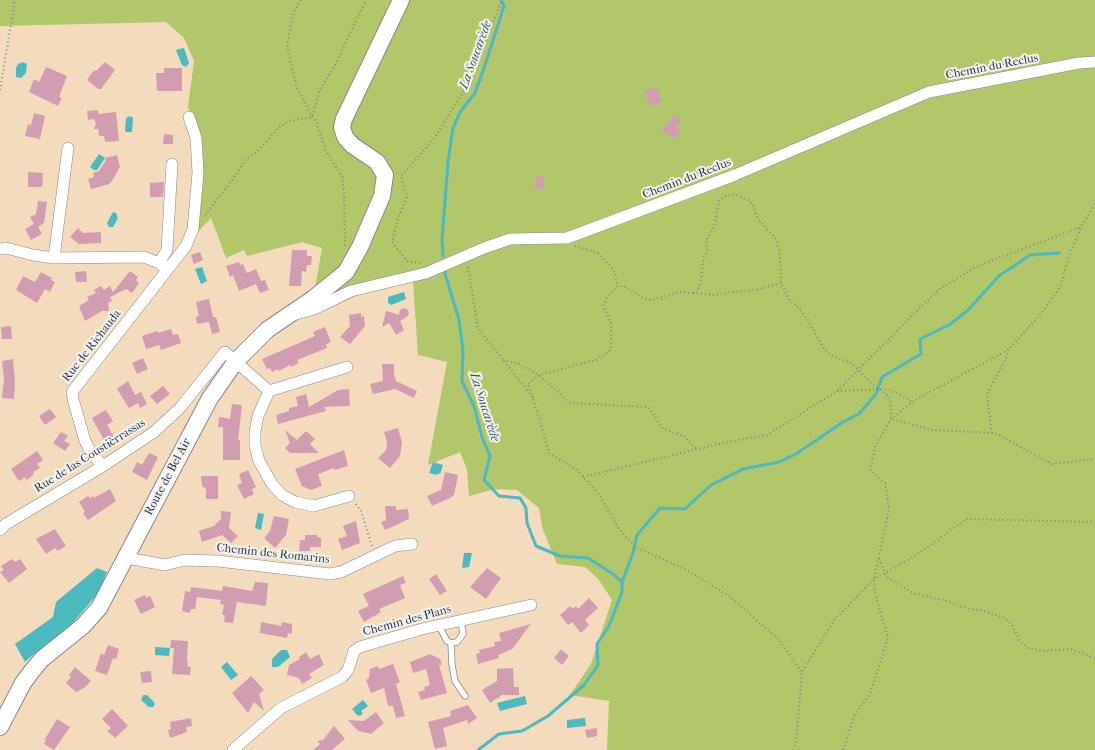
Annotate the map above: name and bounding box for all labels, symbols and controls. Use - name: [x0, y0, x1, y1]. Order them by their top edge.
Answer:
- water label: La Soucarède: [456, 19, 496, 91]
- street label: Chemin du Reclus: [945, 51, 1039, 83]
- street label: Chemin du Reclus: [641, 155, 733, 203]
- street label: Rue de Richauda: [59, 307, 125, 385]
- water label: La Soucarède: [466, 371, 502, 443]
- street label: Rue de las Coustièrrassas: [32, 416, 148, 496]
- street label: Route de Bel Air: [142, 436, 194, 518]
- street label: Chemin des Romarins: [216, 541, 330, 567]
- street label: Chemin des Plans: [361, 602, 453, 640]

